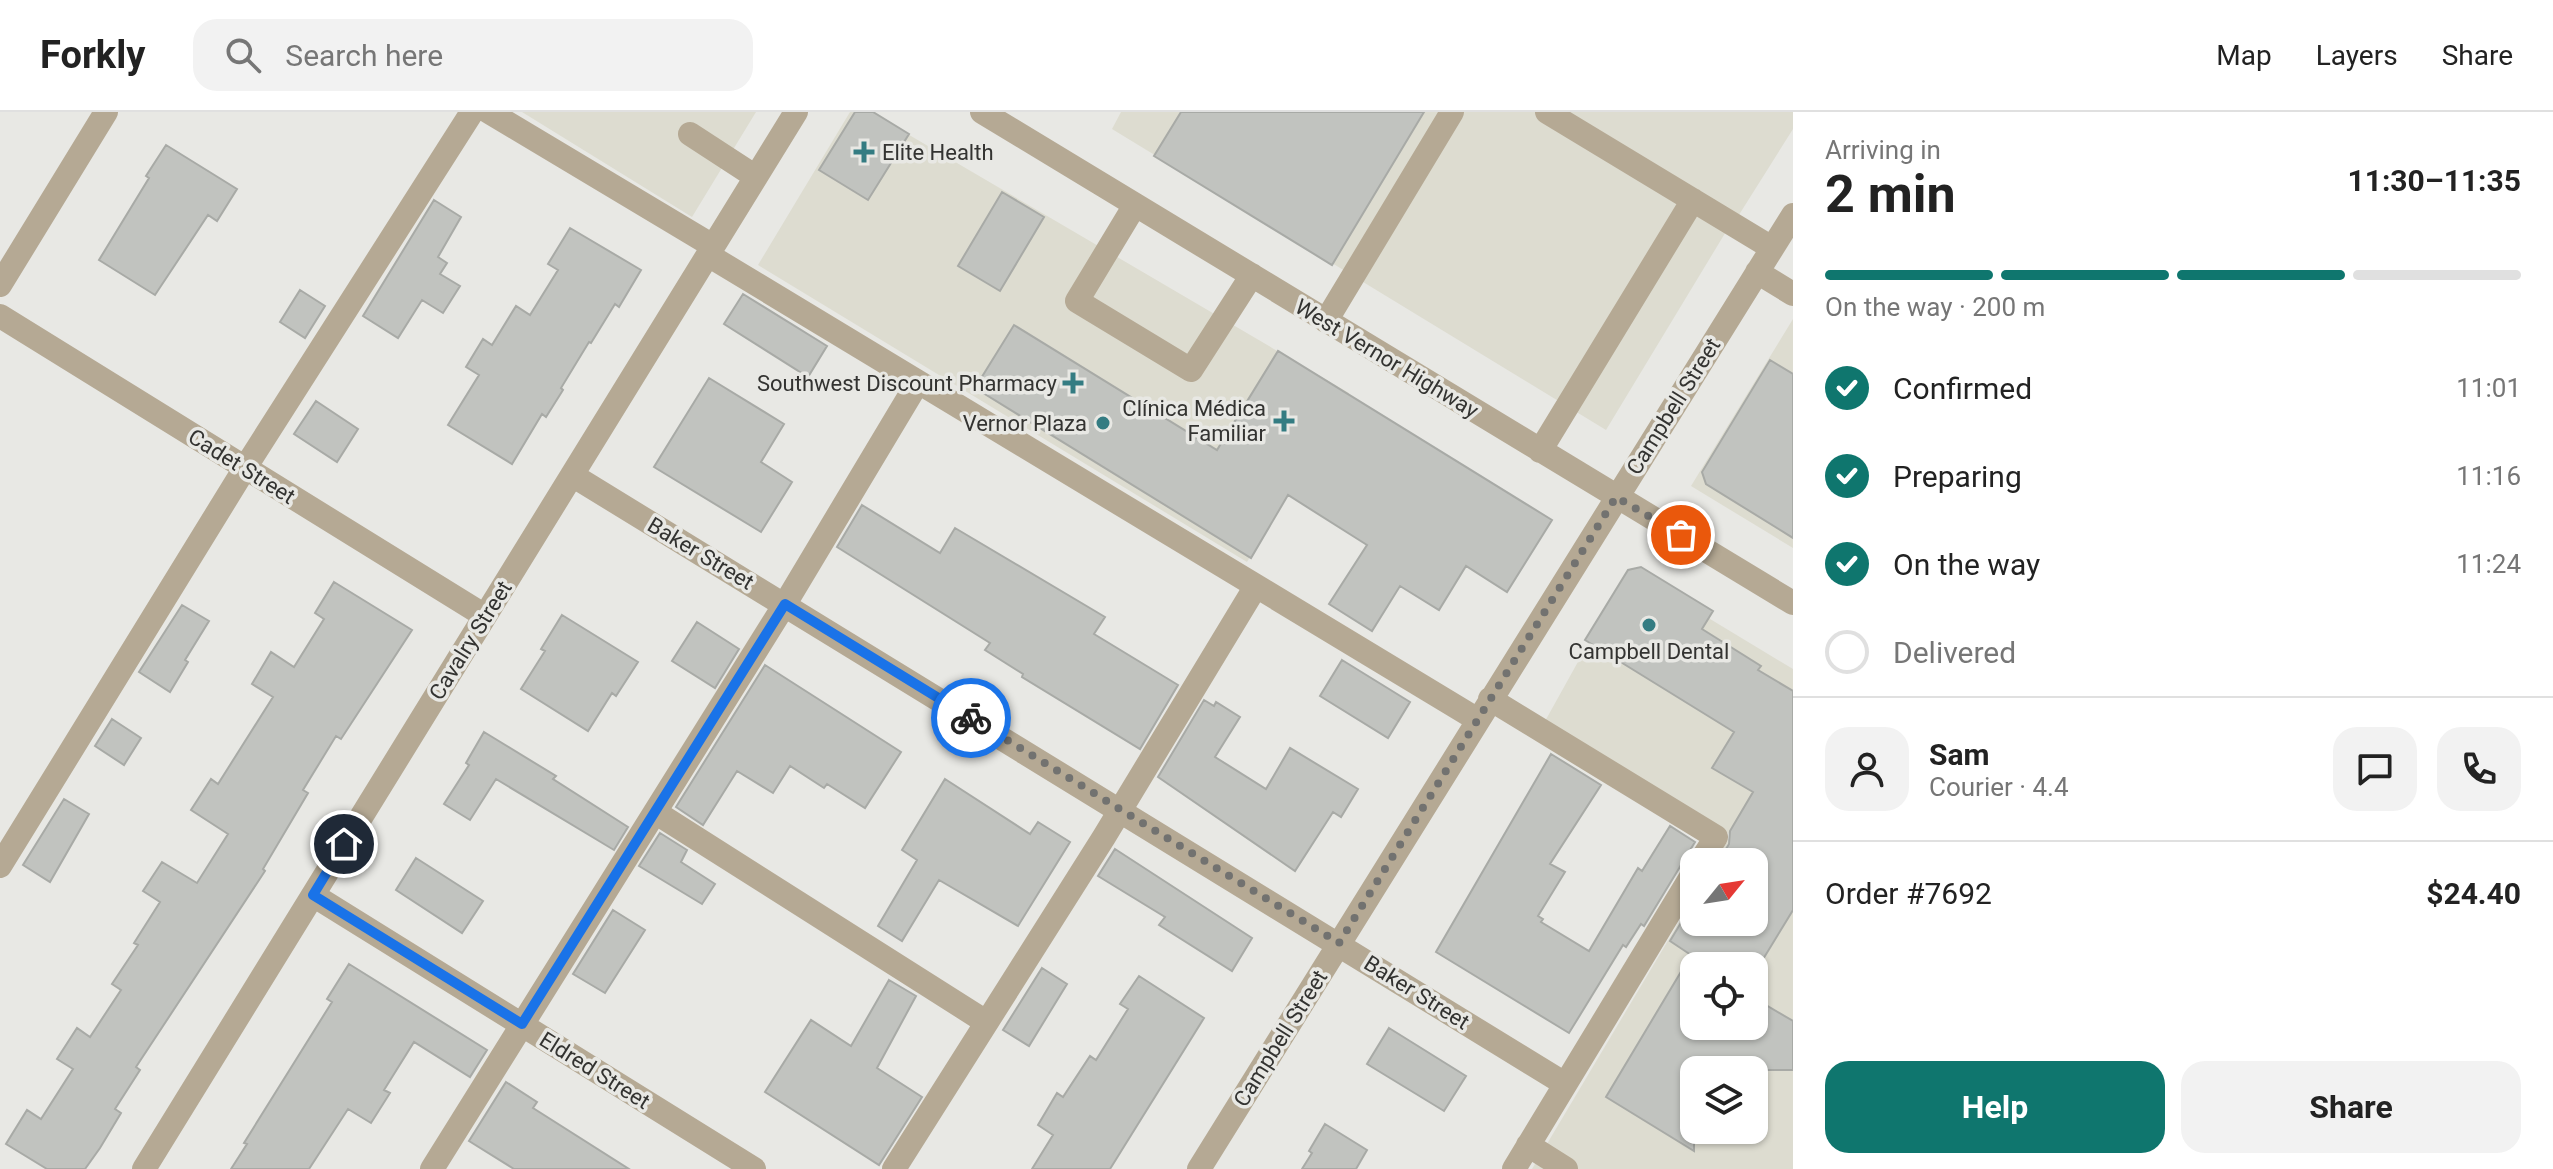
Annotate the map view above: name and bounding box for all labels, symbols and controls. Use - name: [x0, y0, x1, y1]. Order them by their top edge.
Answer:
- search box: [193, 19, 753, 91]
- text: Forkly: [40, 33, 145, 77]
- icon: search: [221, 33, 265, 77]
- text: Search here: [285, 38, 443, 73]
- text: Map: [2216, 39, 2272, 72]
- text: Layers: [2316, 39, 2398, 72]
- text: Share: [2442, 39, 2513, 72]
- text: Arriving in: [1825, 135, 1941, 165]
- place label: Elite Health: [882, 140, 994, 165]
- marker: Elite Health: [853, 141, 875, 163]
- text: 11:30–11:35: [2347, 163, 2521, 198]
- text: 2 min: [1825, 164, 1956, 225]
- text: On the way · 200 m: [1825, 292, 2045, 322]
- street label: West Vernor Highway: [1291, 294, 1483, 423]
- street label: Campbell Street: [1621, 333, 1725, 479]
- icon: check: [1825, 366, 1869, 410]
- place label: Southwest Discount Pharmacy: [757, 371, 1058, 396]
- text: Confirmed: [1893, 371, 2032, 406]
- text: 11:01: [2456, 373, 2521, 403]
- marker: Southwest Discount Pharmacy: [1064, 374, 1082, 392]
- place label: Clínica Médica Familiar: [1122, 396, 1267, 446]
- marker: Clínica Médica Familiar: [1273, 410, 1295, 432]
- place label: Vernor Plaza: [963, 411, 1087, 436]
- marker: Vernor Plaza: [1094, 414, 1112, 432]
- street label: Cadet Street: [184, 424, 300, 509]
- icon: check: [1825, 454, 1869, 498]
- text: Preparing: [1893, 459, 2022, 494]
- text: 11:16: [2456, 461, 2521, 491]
- pin: [1647, 501, 1715, 569]
- street label: Baker Street: [643, 512, 758, 595]
- icon: bag: [1659, 513, 1703, 557]
- icon: check: [1825, 542, 1869, 586]
- text: On the way: [1893, 547, 2040, 582]
- text: 11:24: [2456, 549, 2521, 579]
- street label: Cavalry Street: [424, 576, 517, 704]
- marker: Campbell Dental: [1640, 616, 1658, 634]
- text: Delivered: [1893, 635, 2016, 670]
- place label: Campbell Dental: [1569, 639, 1729, 664]
- courier: [931, 678, 1011, 758]
- icon: bike: [949, 696, 993, 740]
- button: person: [1825, 727, 1909, 811]
- button: chat: [2333, 727, 2417, 811]
- button: phone: [2437, 727, 2521, 811]
- text: Sam: [1929, 737, 1990, 772]
- text: Courier · 4.4: [1929, 772, 2069, 802]
- pin: [310, 810, 378, 878]
- icon: home: [322, 822, 366, 866]
- north arrow: [1680, 848, 1768, 936]
- map controls: [1680, 848, 1768, 1144]
- text: Order #7692: [1825, 876, 1992, 911]
- text: $24.40: [2426, 876, 2521, 911]
- street label: Baker Street: [1360, 950, 1474, 1035]
- button: locate: [1680, 952, 1768, 1040]
- street label: Campbell Street: [1228, 965, 1332, 1111]
- street label: Eldred Street: [535, 1027, 654, 1114]
- button: layers: [1680, 1056, 1768, 1144]
- button: Help: [1825, 1061, 2165, 1153]
- button: Share: [2181, 1061, 2521, 1153]

